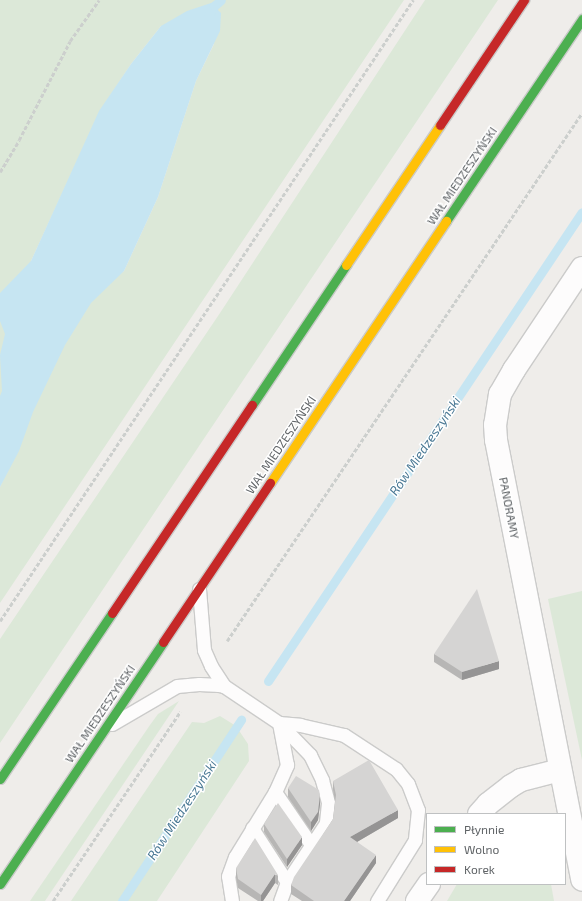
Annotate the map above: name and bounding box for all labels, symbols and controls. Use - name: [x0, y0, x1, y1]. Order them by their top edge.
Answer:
- street label: WAŁ MIEDZESZYŃSKI: [424, 124, 500, 228]
- street label: WAŁ MIEDZESZYŃSKI: [243, 393, 319, 497]
- water label: Rów Miedzeszyński: [386, 394, 464, 498]
- street label: PANORAMY: [496, 476, 522, 540]
- street label: WAŁ MIEDZESZYŃSKI: [62, 662, 138, 766]
- water label: Rów Miedzeszyński: [144, 757, 220, 863]
- legend: [426, 813, 566, 885]
- text: Płynnie: [464, 822, 504, 836]
- text: Wolno: [464, 842, 499, 856]
- text: Korek: [464, 862, 495, 876]

